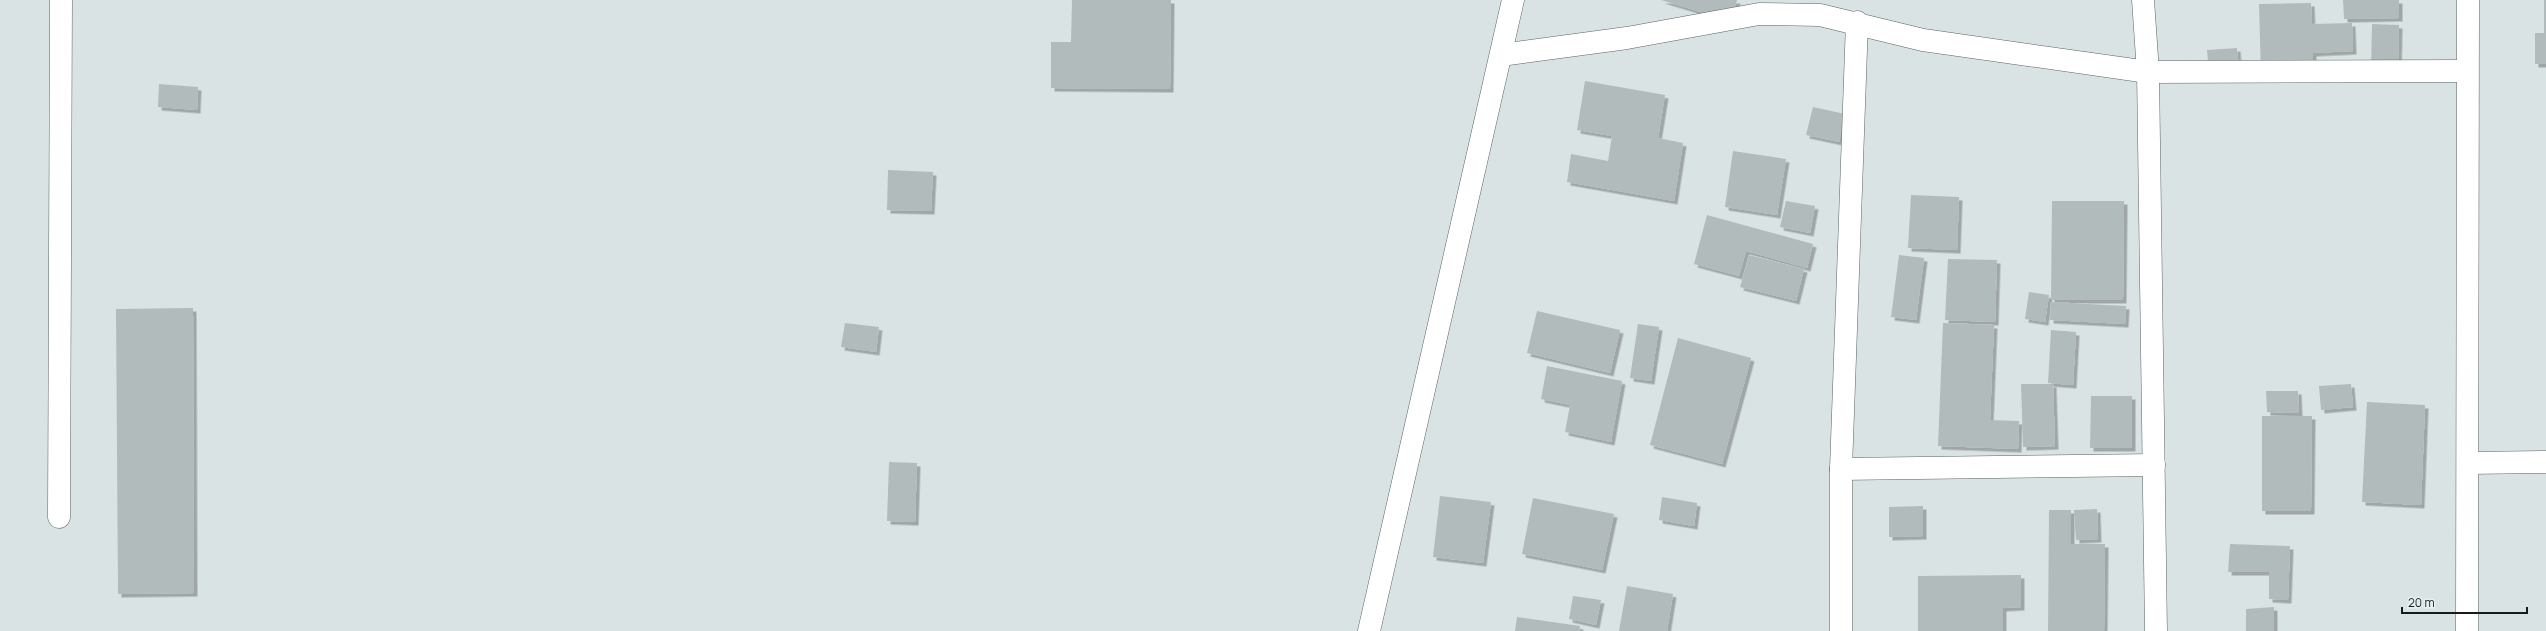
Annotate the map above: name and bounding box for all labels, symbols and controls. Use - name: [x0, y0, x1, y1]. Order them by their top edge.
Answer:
- scale bar: [2402, 589, 2527, 615]
- text: 20 m: [2408, 594, 2435, 611]

